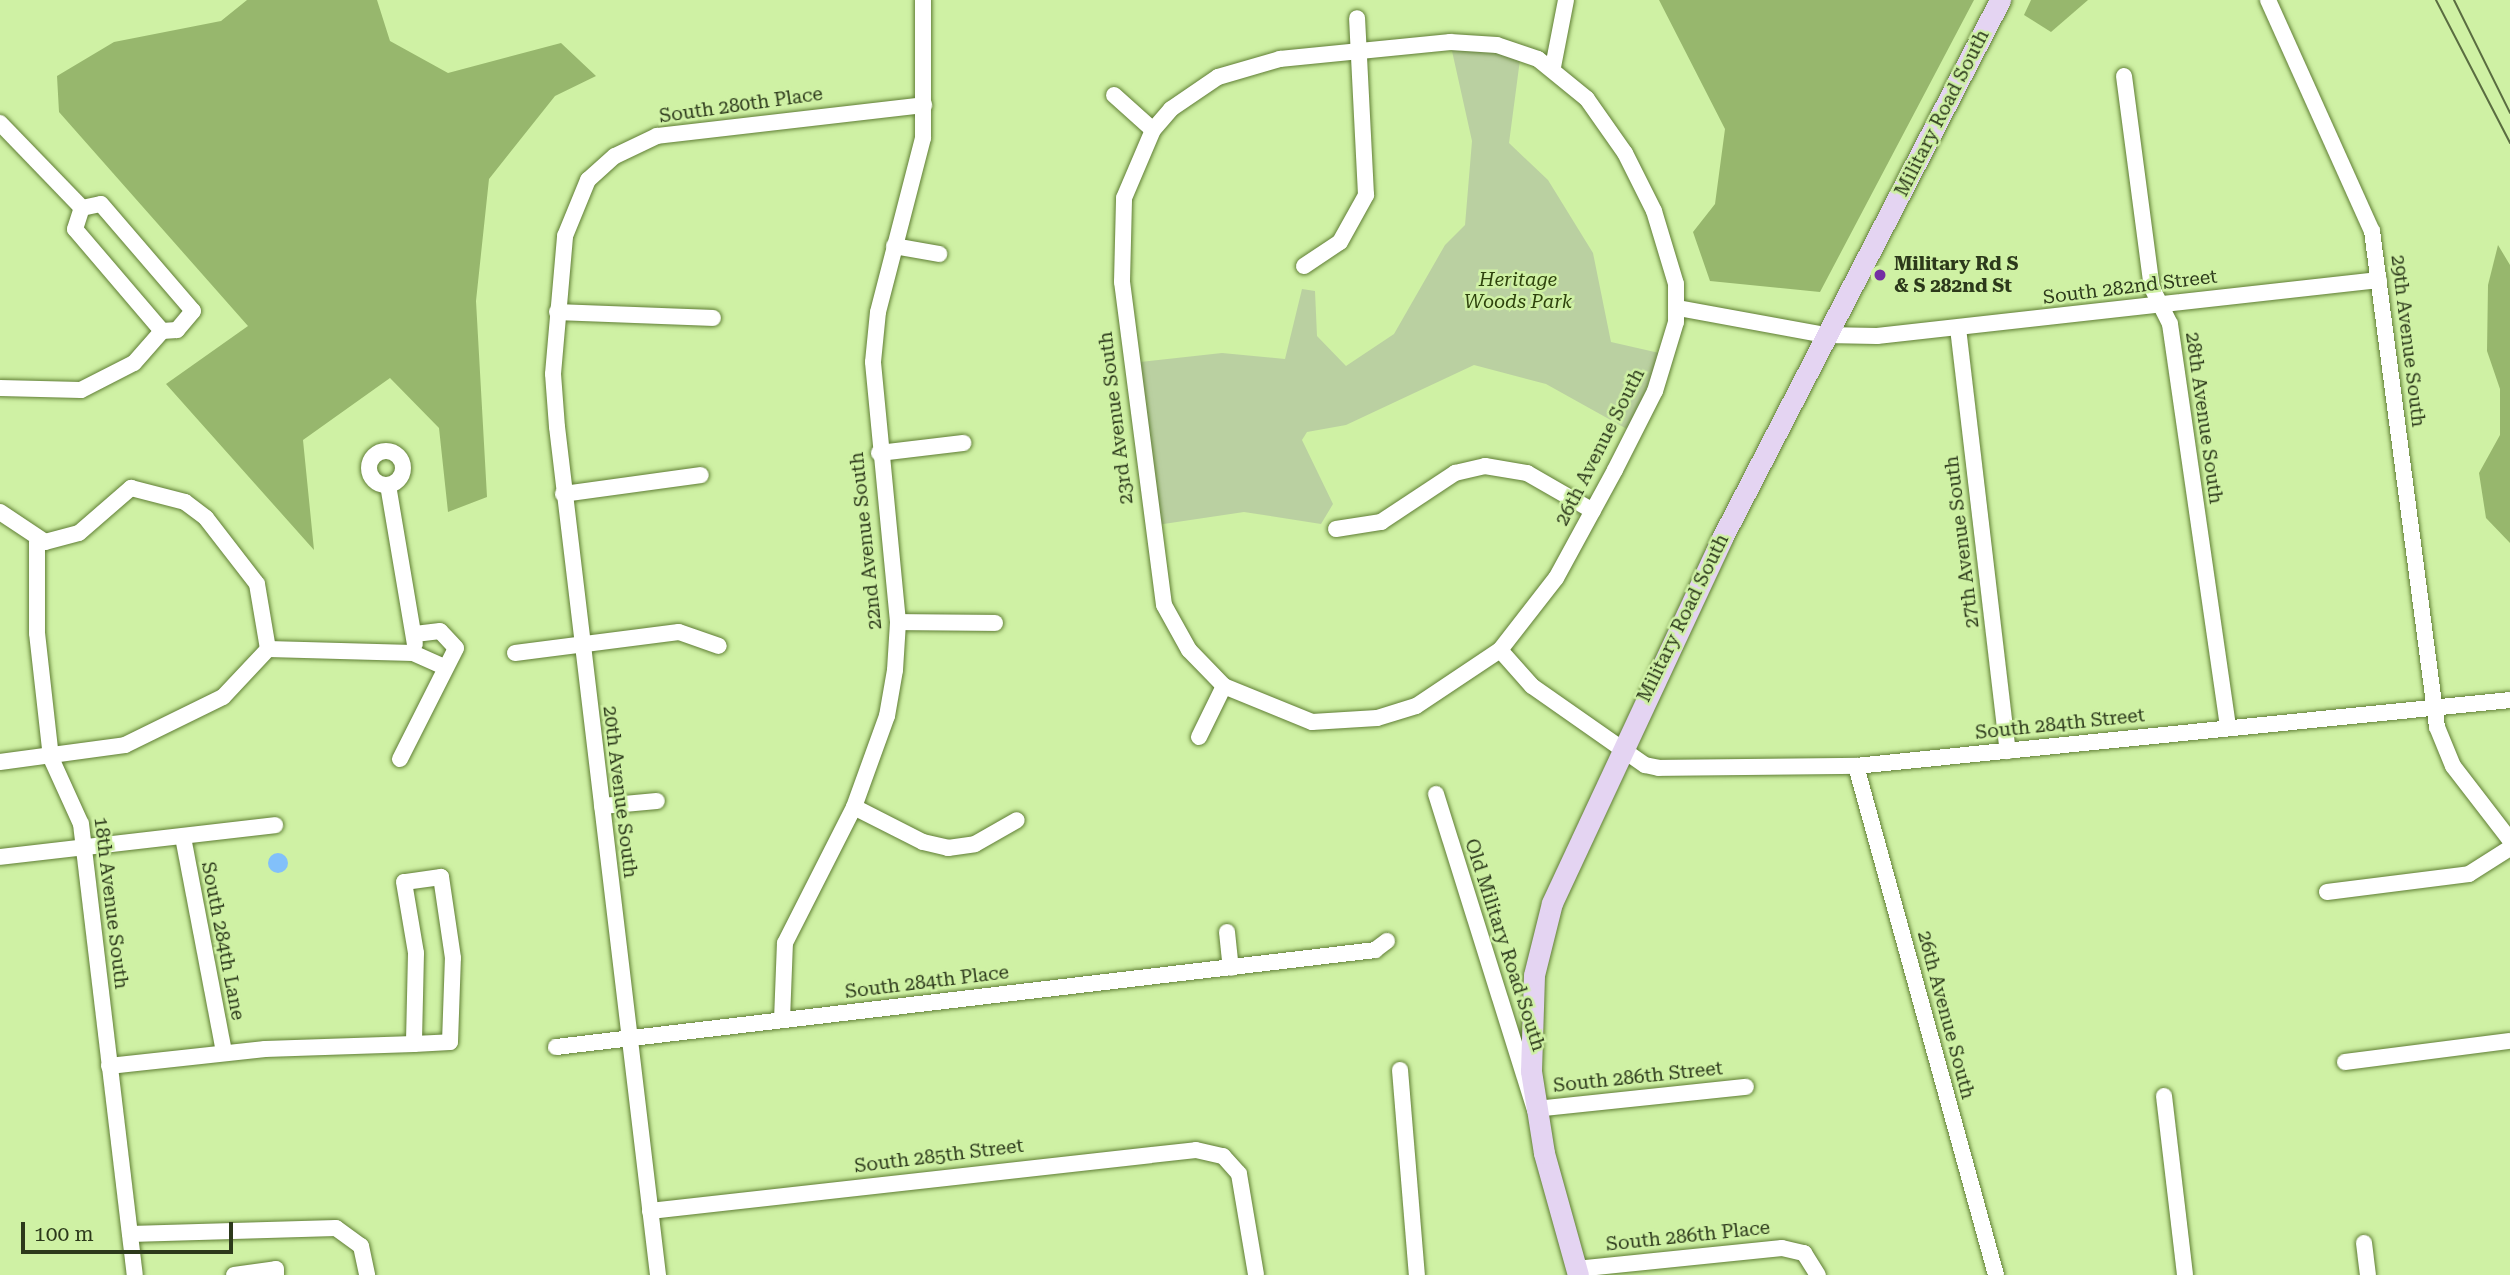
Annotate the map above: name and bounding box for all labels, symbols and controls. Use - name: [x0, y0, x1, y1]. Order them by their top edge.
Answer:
- street label: Military Road South: [1890, 26, 1994, 200]
- street label: South 280th Place: [658, 82, 824, 128]
- place label: Military Rd S & S 282nd St: [1894, 253, 2018, 297]
- street label: 29th Avenue South: [2386, 254, 2430, 428]
- street label: South 282nd Street: [2042, 265, 2218, 309]
- marker: Military Rd S & S 282nd St: [1872, 267, 1888, 283]
- park label: Heritage Woods Park: [1464, 269, 1572, 313]
- street label: 23rd Avenue South: [1094, 330, 1138, 506]
- street label: 28th Avenue South: [2181, 331, 2227, 505]
- street label: 26th Avenue South: [1550, 365, 1650, 529]
- street label: 22nd Avenue South: [845, 451, 887, 631]
- street label: 27th Avenue South: [1940, 455, 1984, 629]
- street label: Military Road South: [1632, 530, 1734, 706]
- street label: South 284th Street: [1974, 704, 2146, 744]
- street label: 20th Avenue South: [598, 705, 642, 879]
- street label: 18th Avenue South: [89, 816, 133, 990]
- street label: Old Military Road South: [1460, 836, 1550, 1054]
- street label: South 284th Lane: [196, 860, 250, 1022]
- street label: 26th Avenue South: [1913, 928, 1979, 1102]
- street label: South 284th Place: [844, 961, 1010, 1003]
- street label: South 286th Street: [1552, 1057, 1724, 1097]
- street label: South 285th Street: [853, 1134, 1025, 1178]
- scale bar: [24, 1208, 236, 1252]
- street label: South 286th Place: [1605, 1216, 1771, 1256]
- text: 100 m: [34, 1222, 94, 1246]

